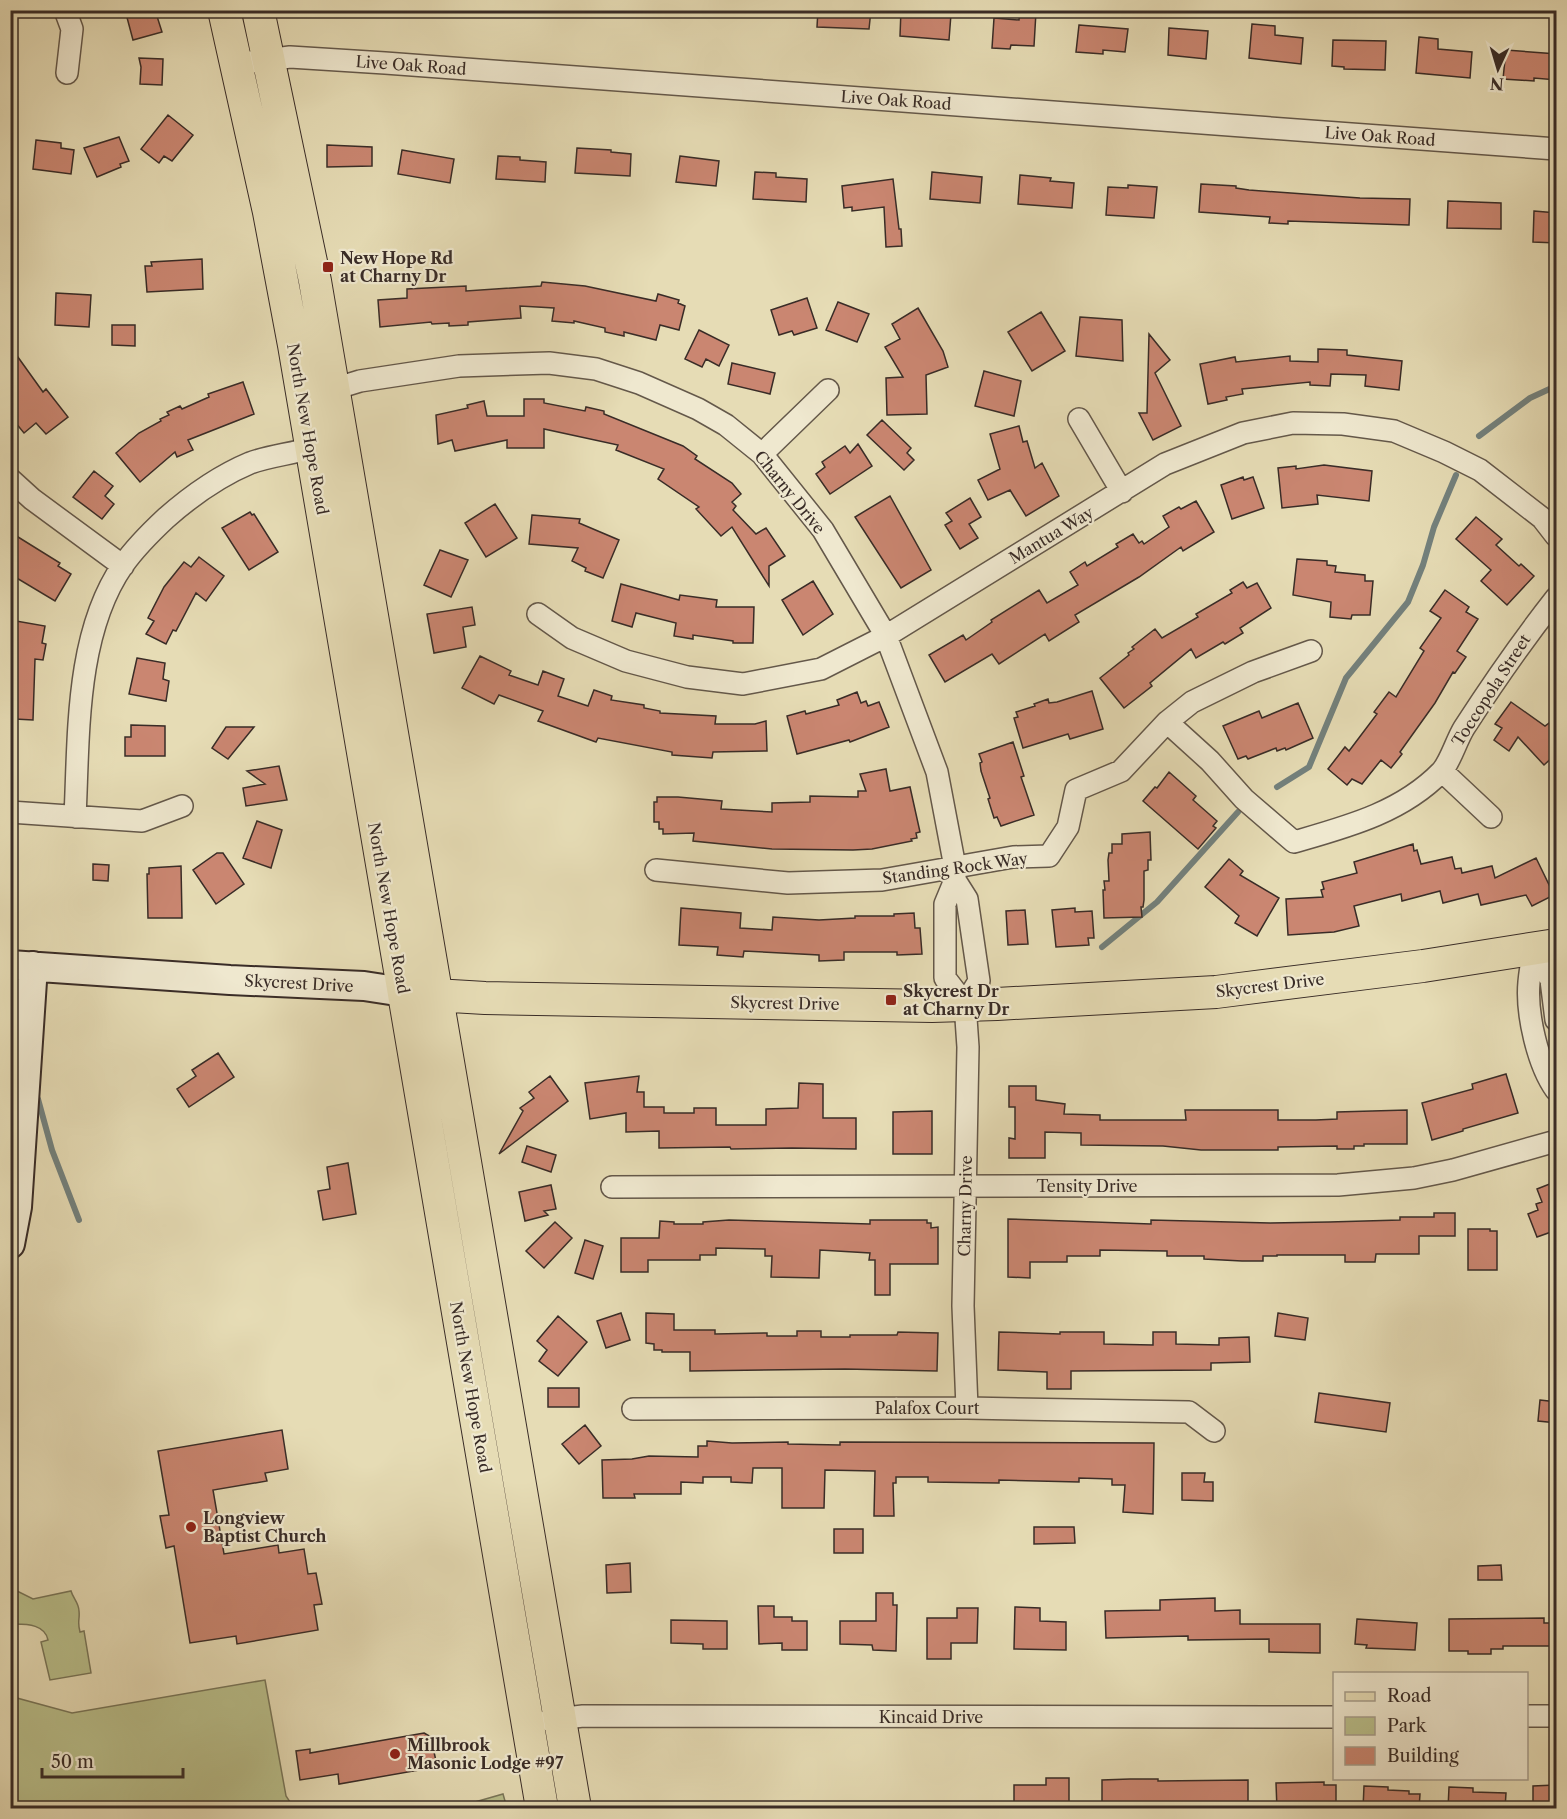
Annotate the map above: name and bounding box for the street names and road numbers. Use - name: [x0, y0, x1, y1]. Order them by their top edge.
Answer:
- street label: Live Oak Road: [355, 51, 467, 79]
- street label: Live Oak Road: [840, 86, 952, 114]
- street label: Live Oak Road: [1324, 122, 1436, 150]
- street label: North New Hope Road: [283, 342, 333, 516]
- street label: Charny Drive: [750, 446, 830, 538]
- street label: Mantua Way: [1005, 501, 1098, 568]
- street label: Toccopola Street: [1447, 630, 1535, 750]
- street label: North New Hope Road: [364, 821, 414, 995]
- street label: Standing Rock Way: [881, 848, 1030, 888]
- street label: Skycrest Drive: [1215, 968, 1325, 1002]
- street label: Skycrest Drive: [244, 970, 354, 996]
- street label: Skycrest Drive: [730, 992, 840, 1014]
- street label: Charny Drive: [954, 1155, 976, 1257]
- street label: Tensity Drive: [1036, 1176, 1138, 1196]
- street label: North New Hope Road: [446, 1300, 496, 1474]
- street label: Palafox Court: [875, 1398, 980, 1418]
- street label: Kincaid Drive: [879, 1707, 983, 1727]

